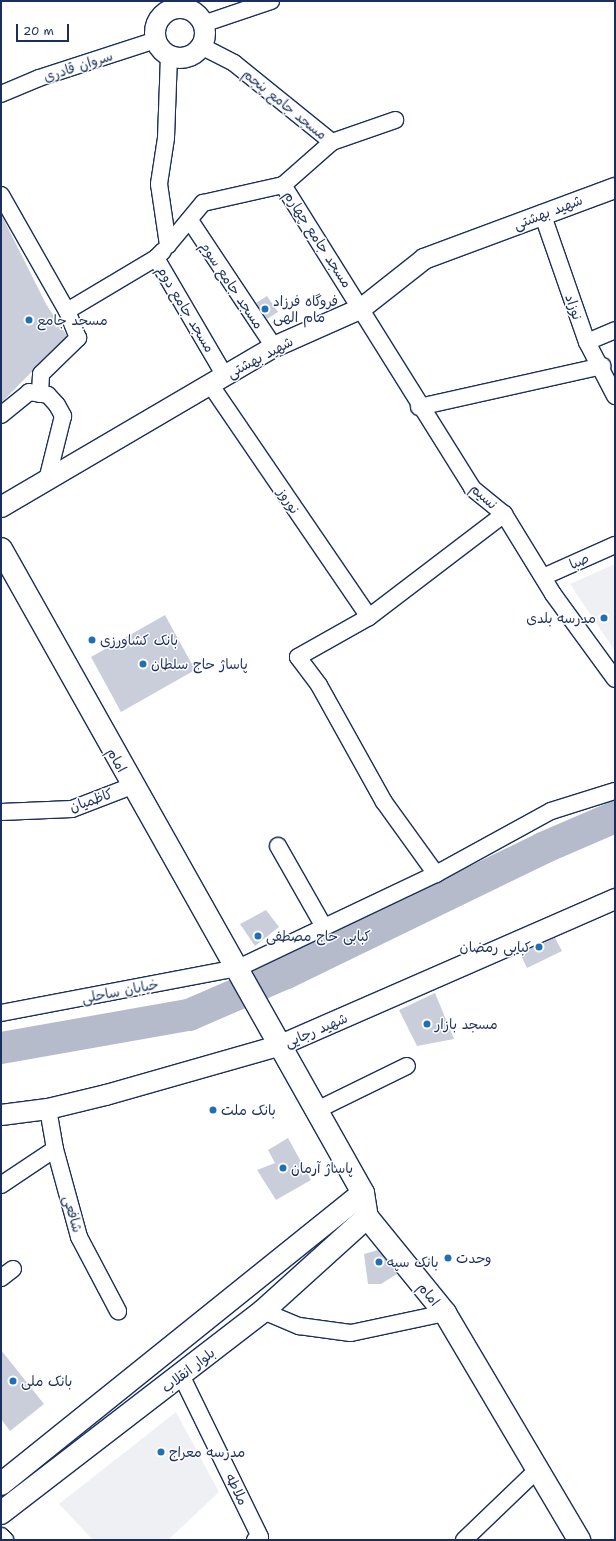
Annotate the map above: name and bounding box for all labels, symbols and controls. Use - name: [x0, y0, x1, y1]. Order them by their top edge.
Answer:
- scale bar: [18, 16, 71, 42]
- text: 20 m: [23, 23, 54, 39]
- street label: سروان قادری: [41, 47, 115, 85]
- street label: مسجد جامع پنجم: [239, 65, 331, 143]
- street label: مسجد جامع چهارم: [280, 187, 356, 291]
- street label: شهید بهشتی: [511, 191, 585, 233]
- street label: مسجد جامع سوم: [197, 238, 267, 332]
- street label: مسجد جامع دوم: [154, 263, 218, 355]
- street label: نوزاد: [562, 292, 586, 322]
- place label: فروگاه فرزاد مام الهی: [273, 293, 338, 326]
- marker: فروگاه فرزاد مام الهی: [260, 304, 270, 314]
- place label: مسجد جامع: [37, 312, 108, 328]
- marker: مسجد جامع: [24, 315, 34, 325]
- street label: شهید بهشتی: [224, 333, 296, 381]
- street label: نسیم: [467, 480, 501, 512]
- street label: نوروز: [274, 485, 304, 517]
- street label: صبا: [566, 549, 592, 573]
- place label: مدرسه بلدی: [526, 610, 596, 626]
- marker: مدرسه بلدی: [599, 613, 609, 623]
- place label: بانک کشاورزی: [100, 632, 178, 648]
- marker: بانک کشاورزی: [87, 635, 97, 645]
- place label: پاساژ حاج سلطان: [151, 656, 248, 672]
- marker: پاساژ حاج سلطان: [138, 659, 148, 669]
- street label: امام: [103, 745, 131, 775]
- street label: کاظمیان: [67, 785, 115, 815]
- place label: کبابی حاج مصطفی: [266, 928, 371, 944]
- marker: کبابی حاج مصطفی: [253, 931, 263, 941]
- place label: کبابی رمضان: [460, 939, 531, 955]
- marker: کبابی رمضان: [534, 942, 544, 952]
- street label: خیابان ساحلی: [80, 975, 160, 1007]
- street label: شهید رجایی: [282, 1009, 350, 1051]
- place label: مسجد بازار: [435, 1016, 498, 1032]
- marker: مسجد بازار: [422, 1019, 432, 1029]
- place label: بانک ملت: [221, 1102, 276, 1118]
- marker: بانک ملت: [208, 1105, 218, 1115]
- place label: پاساژ آرمان: [291, 1160, 353, 1176]
- marker: پاساژ آرمان: [278, 1163, 288, 1173]
- street label: شافعی: [60, 1194, 86, 1234]
- place label: وحدت: [456, 1250, 491, 1266]
- marker: وحدت: [443, 1253, 453, 1263]
- place label: بانک سپه: [387, 1254, 439, 1270]
- marker: بانک سپه: [374, 1257, 384, 1267]
- street label: امام: [414, 1279, 444, 1309]
- street label: بلوار انقلاب: [158, 1344, 218, 1396]
- place label: بانک ملی: [21, 1373, 72, 1389]
- marker: بانک ملی: [8, 1376, 18, 1386]
- place label: مدرسه معراج: [169, 1444, 245, 1460]
- marker: مدرسه معراج: [156, 1447, 166, 1457]
- street label: ملاطه: [222, 1470, 252, 1508]

